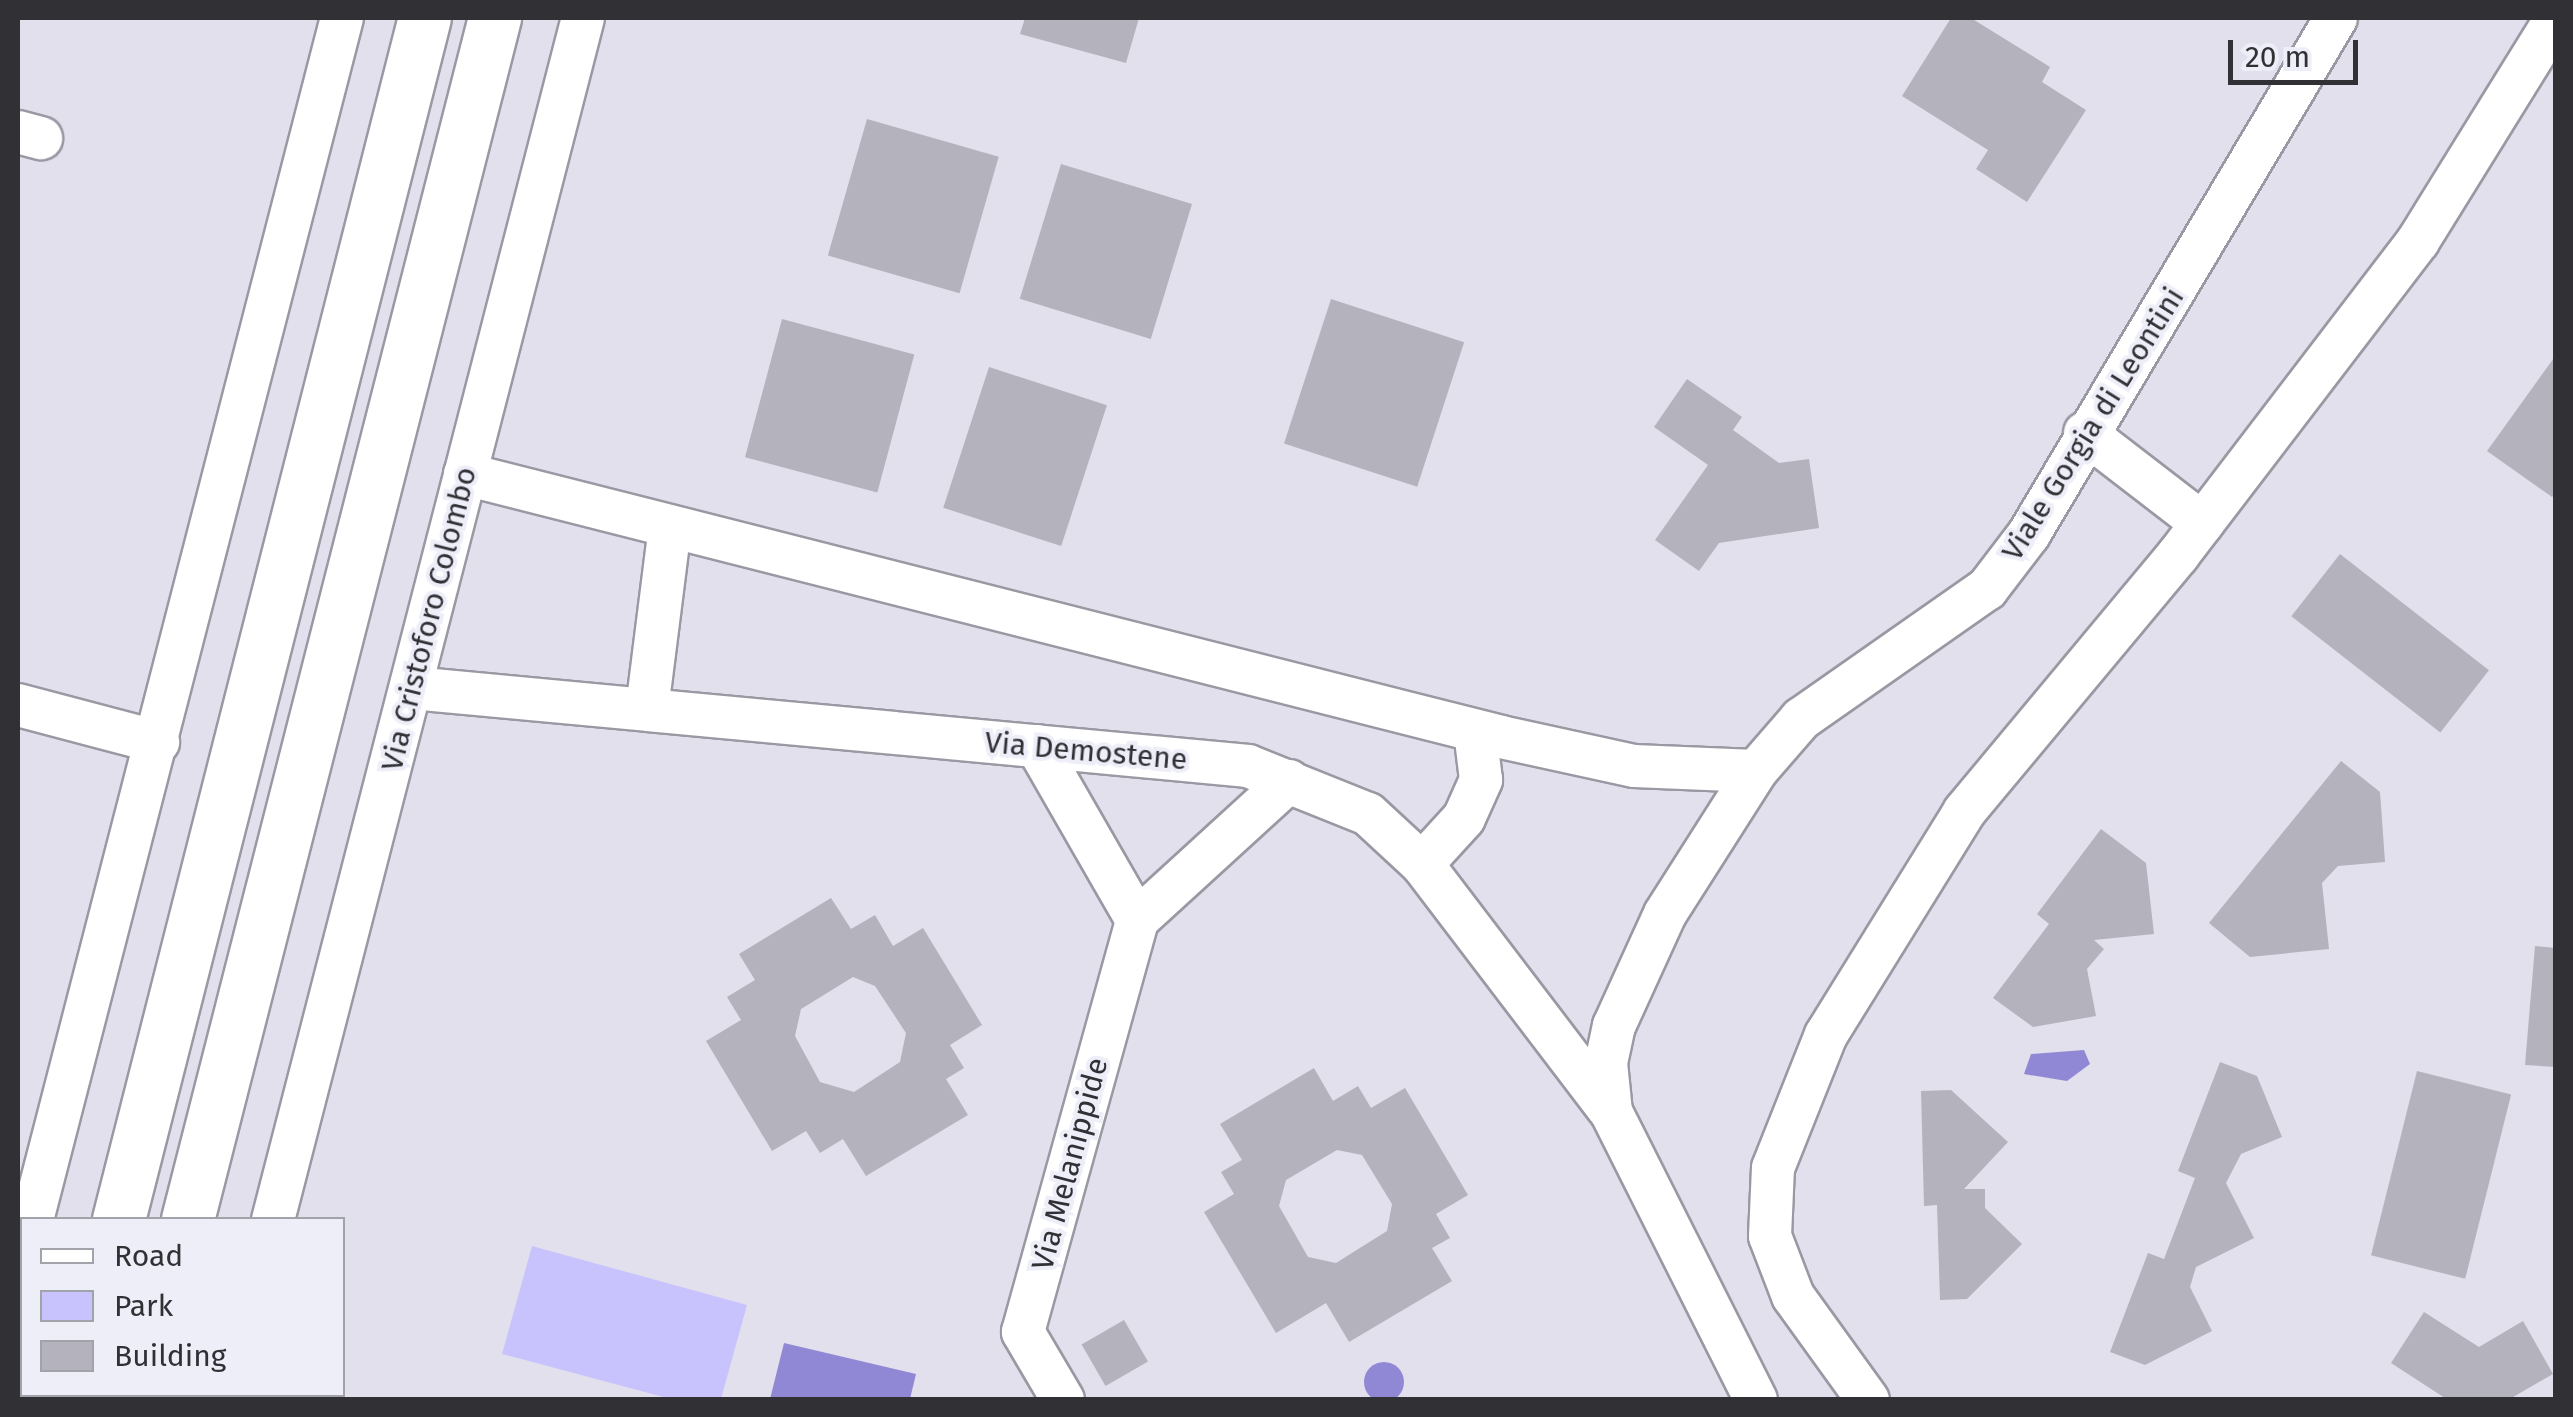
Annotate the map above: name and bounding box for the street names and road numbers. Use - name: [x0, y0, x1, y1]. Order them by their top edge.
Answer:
- street label: Viale Gorgia di Leontini: [1994, 281, 2192, 567]
- street label: Via Cristoforo Colombo: [374, 463, 484, 775]
- street label: Via Demostene: [983, 724, 1189, 778]
- street label: Via Melanippide: [1024, 1054, 1116, 1274]

